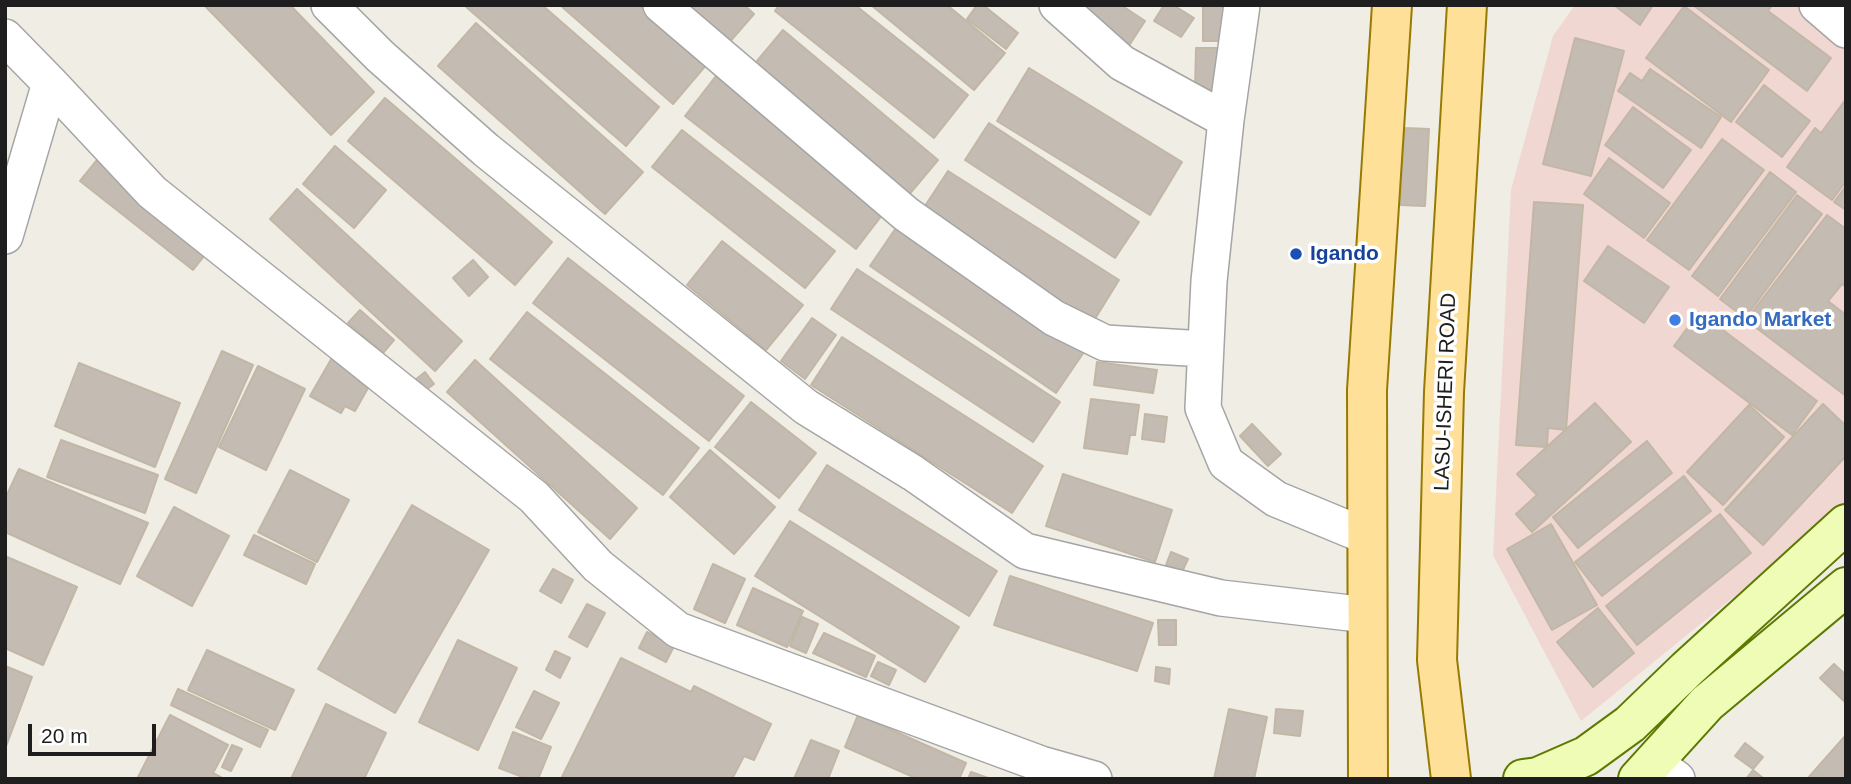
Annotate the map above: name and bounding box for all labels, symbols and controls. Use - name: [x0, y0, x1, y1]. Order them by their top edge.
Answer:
- place label: Igando: [1310, 241, 1379, 267]
- marker: Igando: [1288, 246, 1304, 262]
- street label: LASU-ISHERI ROAD: [1430, 292, 1462, 492]
- place label: Igando Market: [1689, 307, 1831, 333]
- marker: Igando Market: [1667, 312, 1683, 328]
- scale bar: [32, 710, 159, 754]
- text: 20 m: [41, 724, 88, 747]

